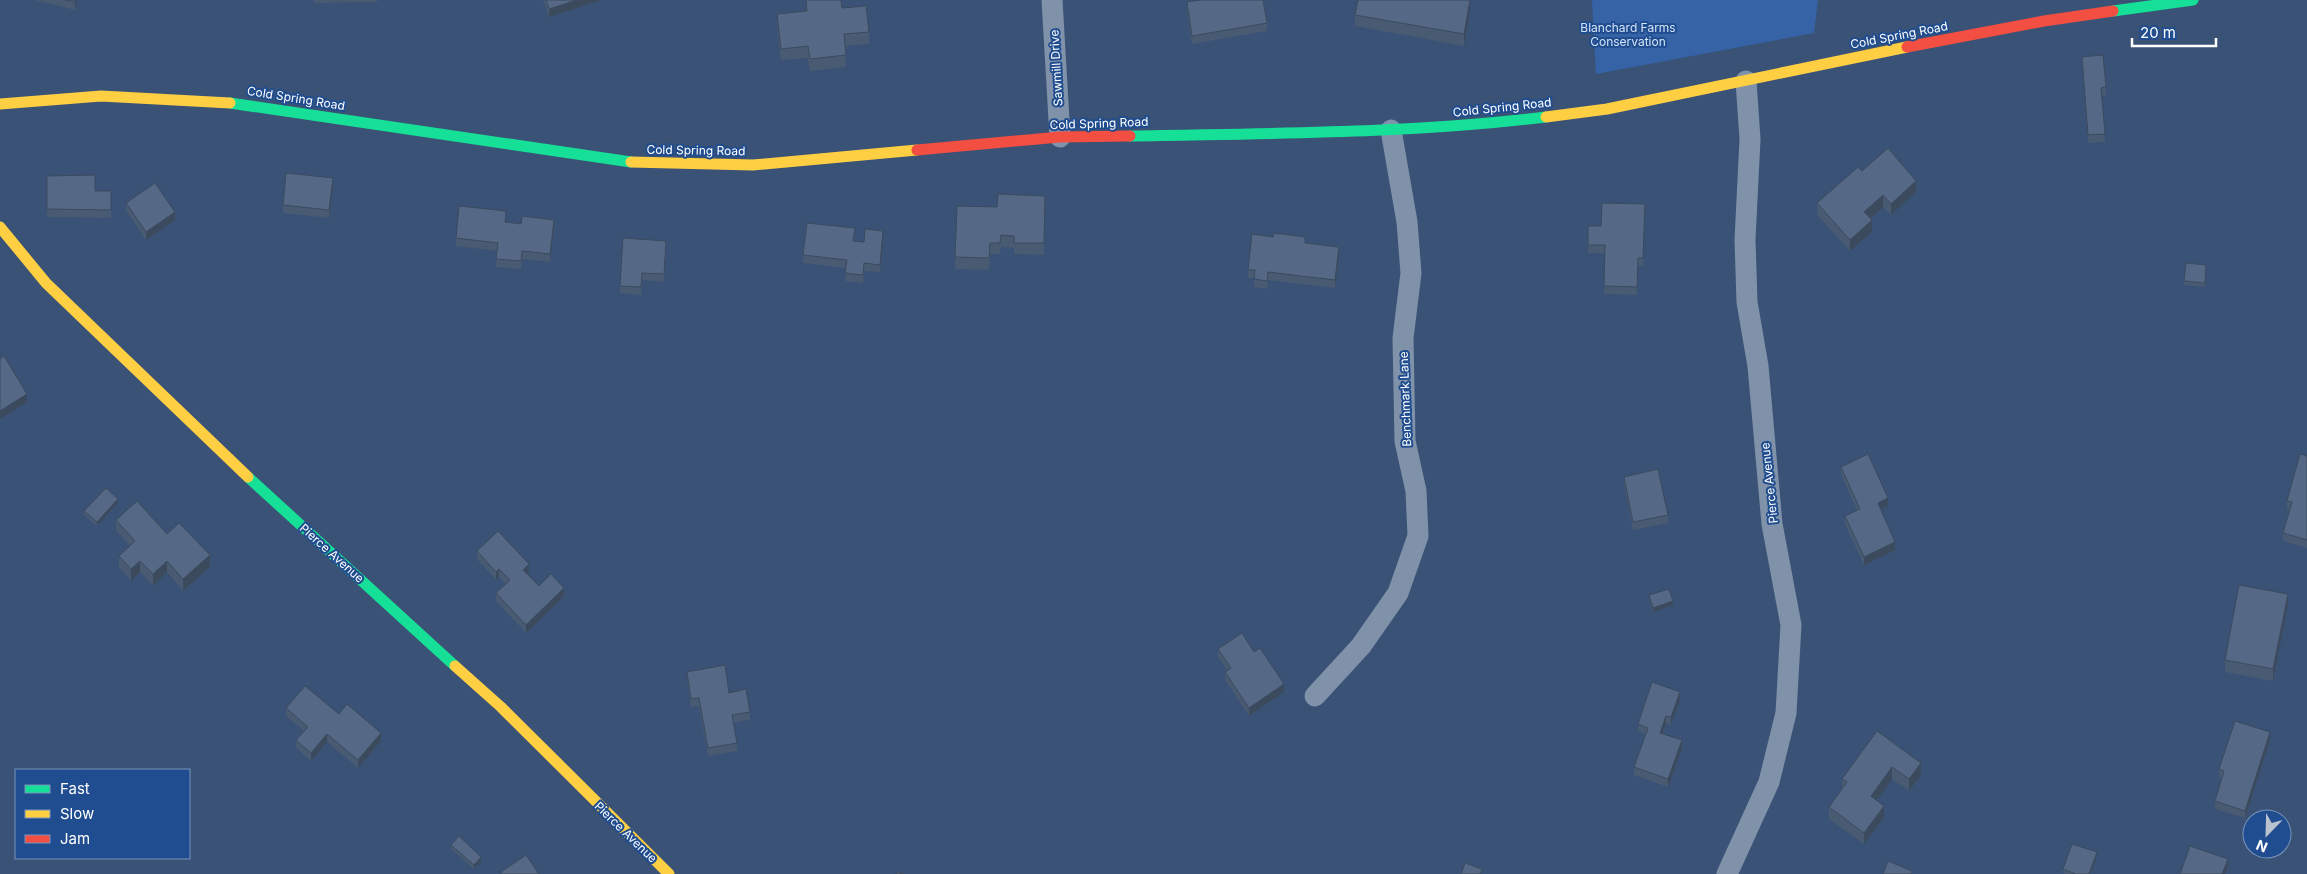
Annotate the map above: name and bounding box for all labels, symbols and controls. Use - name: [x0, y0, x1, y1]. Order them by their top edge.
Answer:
- scale bar: [2132, 15, 2216, 47]
- street label: Cold Spring Road: [1849, 18, 1949, 52]
- park label: Blanchard Farms Conservation: [1580, 20, 1676, 49]
- text: 20 m: [2140, 23, 2176, 42]
- street label: Sawmill Drive: [1047, 29, 1065, 107]
- street label: Cold Spring Road: [246, 83, 346, 113]
- street label: Cold Spring Road: [1452, 94, 1552, 120]
- street label: Cold Spring Road: [1049, 114, 1149, 132]
- street label: Cold Spring Road: [646, 142, 746, 158]
- street label: Benchmark Lane: [1396, 351, 1414, 447]
- street label: Pierce Avenue: [1757, 442, 1781, 524]
- street label: Pierce Avenue: [297, 520, 367, 586]
- legend: [15, 769, 190, 859]
- text: Fast: [60, 779, 90, 798]
- street label: Pierce Avenue: [592, 798, 660, 866]
- text: Slow: [60, 804, 94, 823]
- north arrow: [2242, 809, 2292, 859]
- text: Jam: [60, 829, 90, 848]
- text: N: [2253, 837, 2270, 856]

